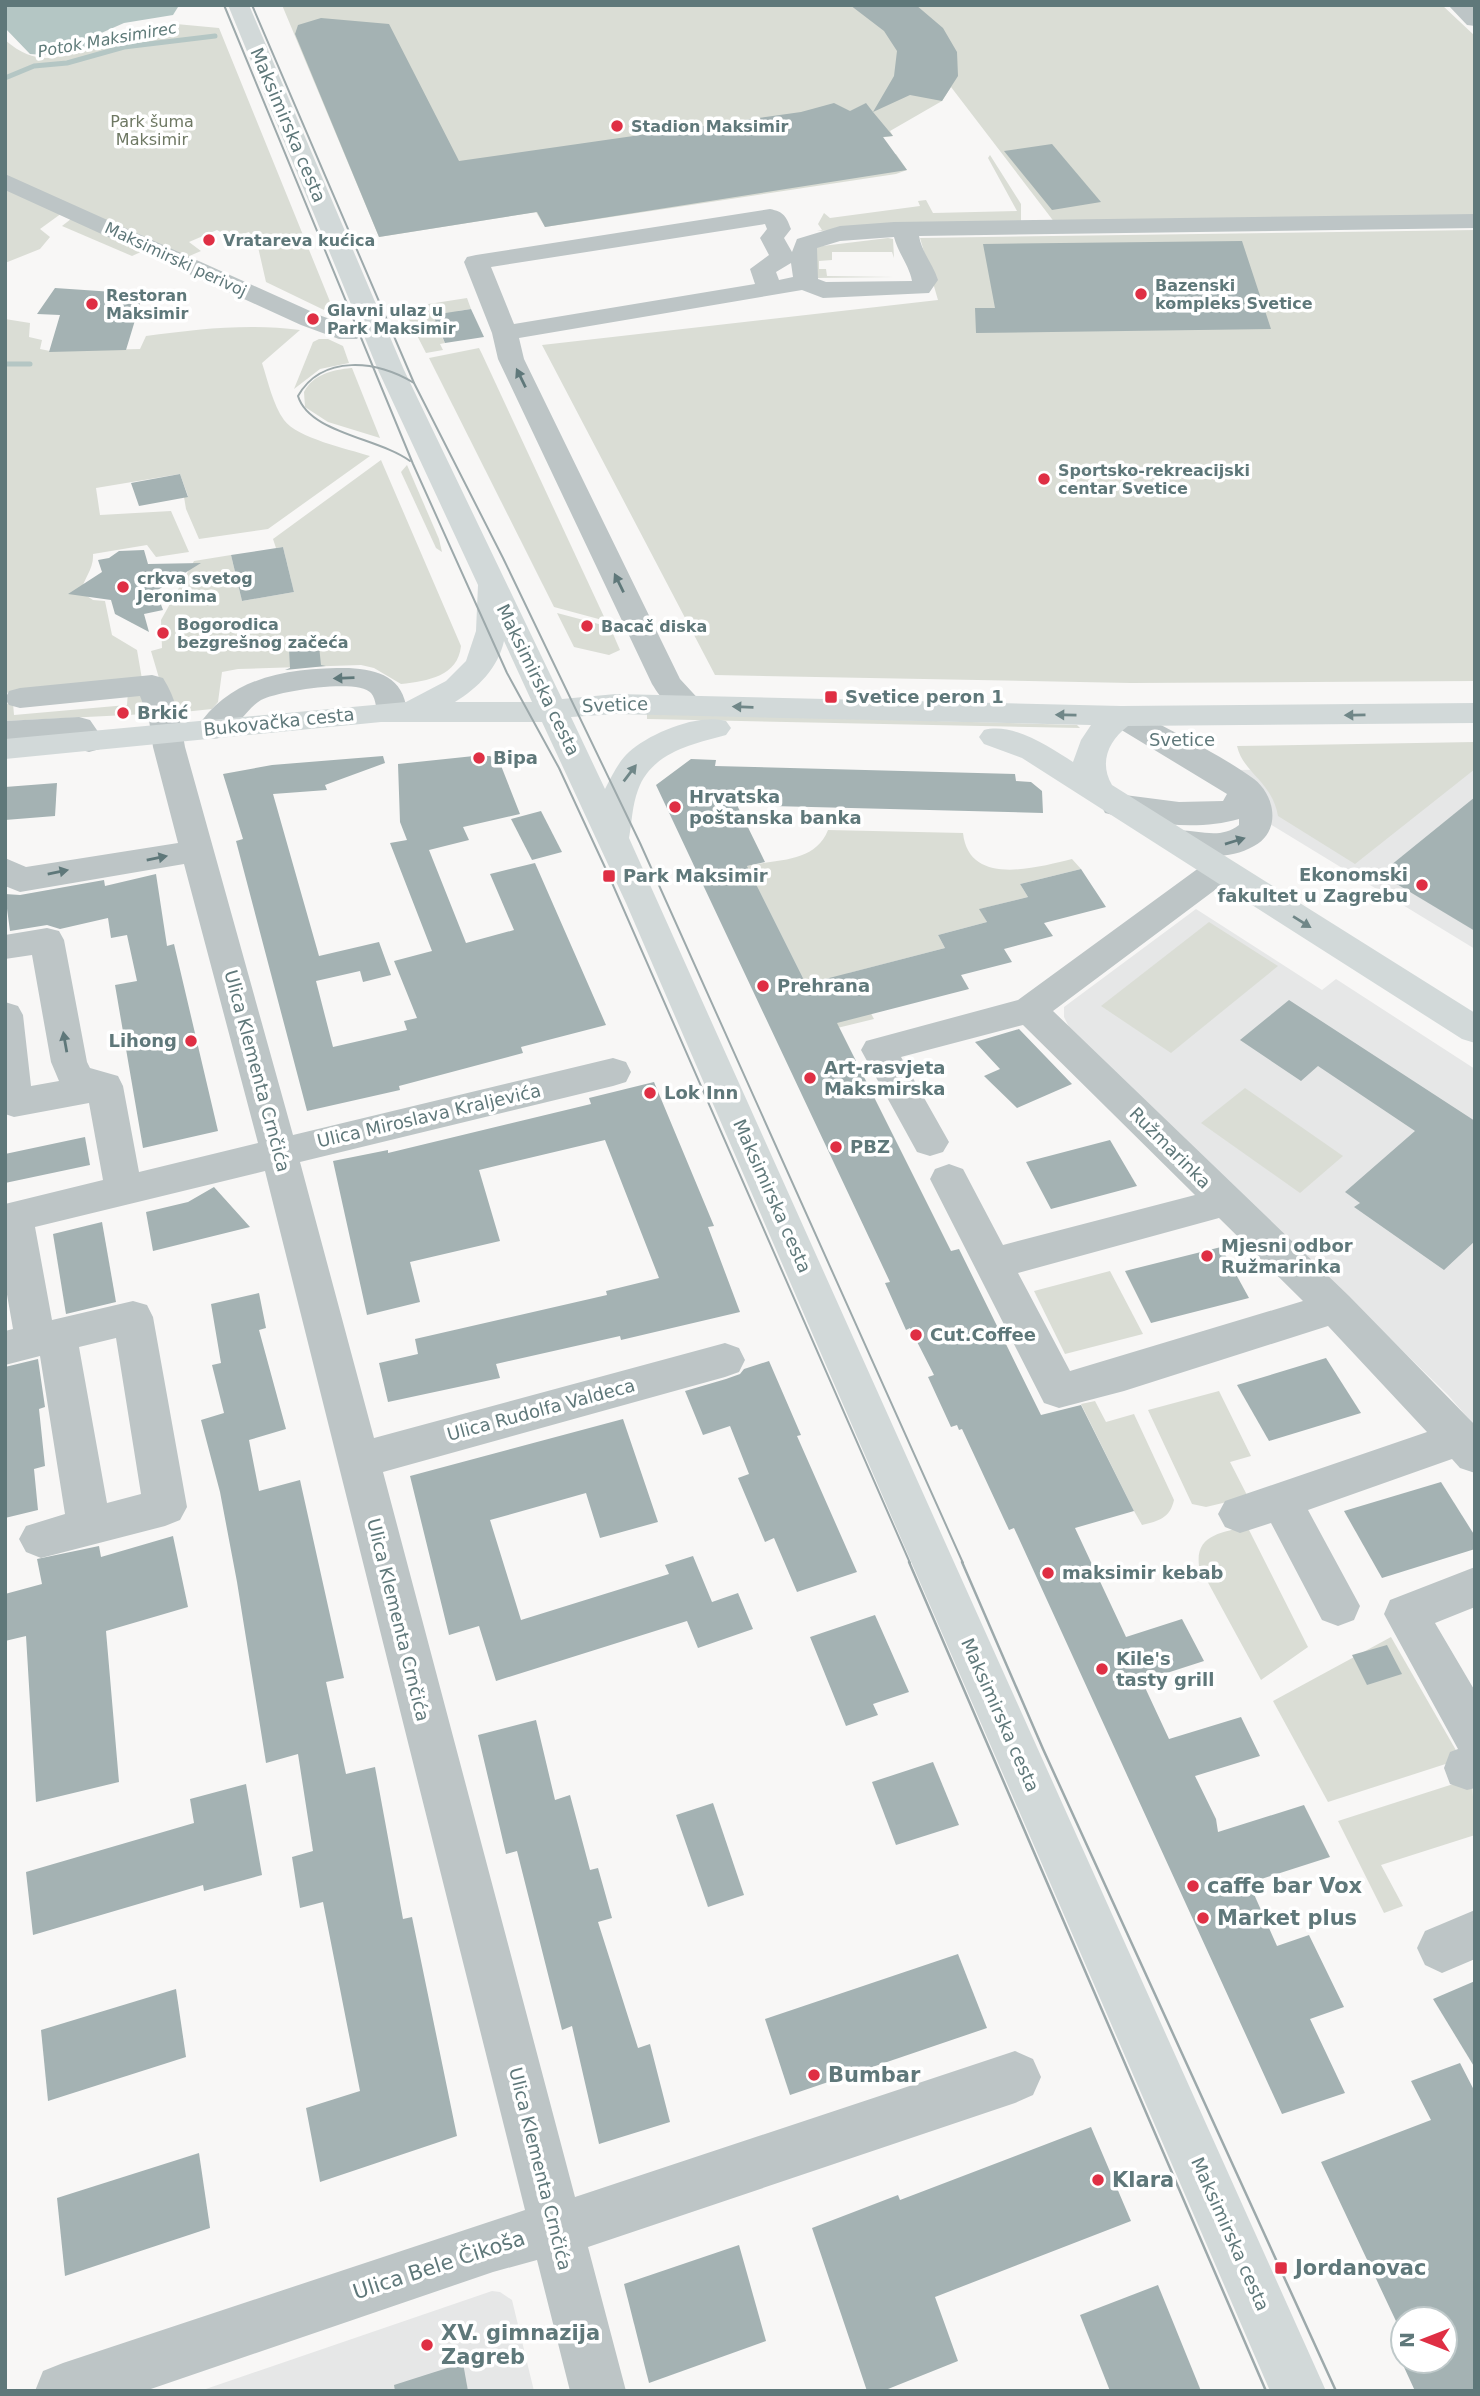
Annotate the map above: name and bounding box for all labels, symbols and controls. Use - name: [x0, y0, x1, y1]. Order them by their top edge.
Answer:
- water label: Potok Maksimirec: [36, 18, 178, 61]
- street label: Maksimirska cesta: [246, 44, 331, 205]
- park label: Park šuma Maksimir: [110, 112, 194, 149]
- place label: Stadion Maksimir: [631, 117, 788, 136]
- marker: Stadion Maksimir: [609, 118, 625, 134]
- street label: Maksimirski perivoj: [102, 218, 250, 301]
- place label: Vratareva kućica: [223, 231, 375, 250]
- marker: Vratareva kućica: [201, 232, 217, 248]
- place label: Bazenski kompleks Svetice: [1155, 276, 1313, 313]
- place label: Restoran Maksimir: [106, 286, 189, 323]
- marker: Bazenski kompleks Svetice: [1133, 286, 1149, 302]
- marker: Restoran Maksimir: [84, 296, 100, 312]
- place label: Glavni ulaz u Park Maksimir: [327, 301, 456, 338]
- marker: Glavni ulaz u Park Maksimir: [305, 311, 321, 327]
- one-way arrow: [515, 368, 526, 388]
- place label: Sportsko-rekreacijski centar Svetice: [1058, 461, 1250, 498]
- marker: Sportsko-rekreacijski centar Svetice: [1036, 471, 1052, 487]
- place label: crkva svetog Jeronima: [136, 569, 253, 606]
- one-way arrow: [614, 573, 625, 593]
- marker: crkva svetog Jeronima: [115, 579, 131, 595]
- street label: Maksimirska cesta: [493, 601, 584, 759]
- place label: Bogorodica bezgrešnog začeća: [177, 615, 348, 652]
- place label: Bacač diska: [601, 617, 707, 636]
- marker: Bacač diska: [579, 618, 595, 634]
- marker: Bogorodica bezgrešnog začeća: [155, 625, 171, 641]
- one-way arrow: [332, 673, 354, 684]
- place label: Svetice peron 1: [845, 686, 1004, 707]
- marker: Svetice peron 1: [823, 689, 839, 705]
- street label: Svetice: [582, 693, 648, 716]
- one-way arrow: [731, 701, 753, 712]
- place label: Brkić: [137, 702, 189, 723]
- street label: Bukovačka cesta: [203, 703, 355, 740]
- marker: Brkić: [115, 705, 131, 721]
- one-way arrow: [1055, 709, 1077, 721]
- one-way arrow: [1343, 710, 1365, 721]
- street label: Svetice: [1149, 729, 1215, 750]
- place label: Bipa: [493, 747, 538, 768]
- marker: Bipa: [471, 750, 487, 766]
- one-way arrow: [623, 764, 637, 782]
- place label: Hrvatska poštanska banka: [689, 786, 862, 828]
- marker: Hrvatska poštanska banka: [667, 799, 683, 815]
- one-way arrow: [1224, 836, 1245, 846]
- one-way arrow: [146, 852, 168, 863]
- place label: Ekonomski fakultet u Zagrebu: [1217, 864, 1408, 906]
- place label: Park Maksimir: [623, 865, 768, 886]
- one-way arrow: [47, 867, 69, 878]
- marker: Park Maksimir: [601, 868, 617, 884]
- marker: Ekonomski fakultet u Zagrebu: [1414, 877, 1430, 893]
- one-way arrow: [1292, 915, 1312, 928]
- street label: Ulica Klementa Crnčića: [220, 967, 295, 1174]
- place label: Prehrana: [777, 975, 870, 996]
- marker: Prehrana: [755, 978, 771, 994]
- place label: Lihong: [108, 1030, 177, 1051]
- one-way arrow: [59, 1031, 70, 1053]
- marker: Lihong: [183, 1033, 199, 1049]
- place label: Art-rasvjeta Maksmirska: [824, 1057, 945, 1099]
- marker: Art-rasvjeta Maksmirska: [802, 1070, 818, 1086]
- street label: Ulica Miroslava Kraljevića: [315, 1080, 543, 1152]
- place label: Lok Inn: [664, 1082, 738, 1103]
- marker: Lok Inn: [642, 1085, 658, 1101]
- street label: Ružmarinka: [1125, 1103, 1215, 1193]
- street label: Maksimirska cesta: [729, 1116, 816, 1276]
- place label: PBZ: [850, 1136, 890, 1157]
- marker: PBZ: [828, 1139, 844, 1155]
- place label: Mjesni odbor Ružmarinka: [1221, 1235, 1353, 1277]
- marker: Mjesni odbor Ružmarinka: [1199, 1248, 1215, 1264]
- place label: Cut.Coffee: [930, 1324, 1036, 1345]
- marker: Cut.Coffee: [908, 1327, 924, 1343]
- street label: Ulica Rudolfa Valdeca: [445, 1374, 637, 1445]
- street label: Ulica Klementa Crnčića: [363, 1516, 434, 1724]
- place label: maksimir kebab: [1062, 1562, 1224, 1583]
- marker: maksimir kebab: [1040, 1565, 1056, 1581]
- street label: Maksimirska cesta: [957, 1635, 1044, 1795]
- place label: Kile's tasty grill: [1116, 1648, 1214, 1690]
- marker: Kile's tasty grill: [1094, 1661, 1110, 1677]
- place label: caffe bar Vox: [1207, 1874, 1363, 1898]
- marker: caffe bar Vox: [1185, 1878, 1201, 1894]
- place label: Market plus: [1217, 1906, 1357, 1930]
- marker: Market plus: [1195, 1910, 1211, 1926]
- place label: Bumbar: [828, 2063, 921, 2087]
- street label: Ulica Klementa Crnčića: [505, 2065, 576, 2273]
- marker: Bumbar: [806, 2067, 822, 2083]
- street label: Maksimirska cesta: [1187, 2154, 1274, 2314]
- place label: Klara: [1112, 2168, 1174, 2192]
- marker: Klara: [1090, 2172, 1106, 2188]
- street label: Ulica Bele Čikoša: [350, 2225, 528, 2304]
- place label: Jordanovac: [1293, 2256, 1427, 2280]
- marker: Jordanovac: [1273, 2260, 1289, 2276]
- north arrow: [1389, 2305, 1459, 2375]
- place label: XV. gimnazija Zagreb: [441, 2321, 600, 2369]
- text: N: [1396, 2332, 1418, 2348]
- marker: XV. gimnazija Zagreb: [419, 2337, 435, 2353]

